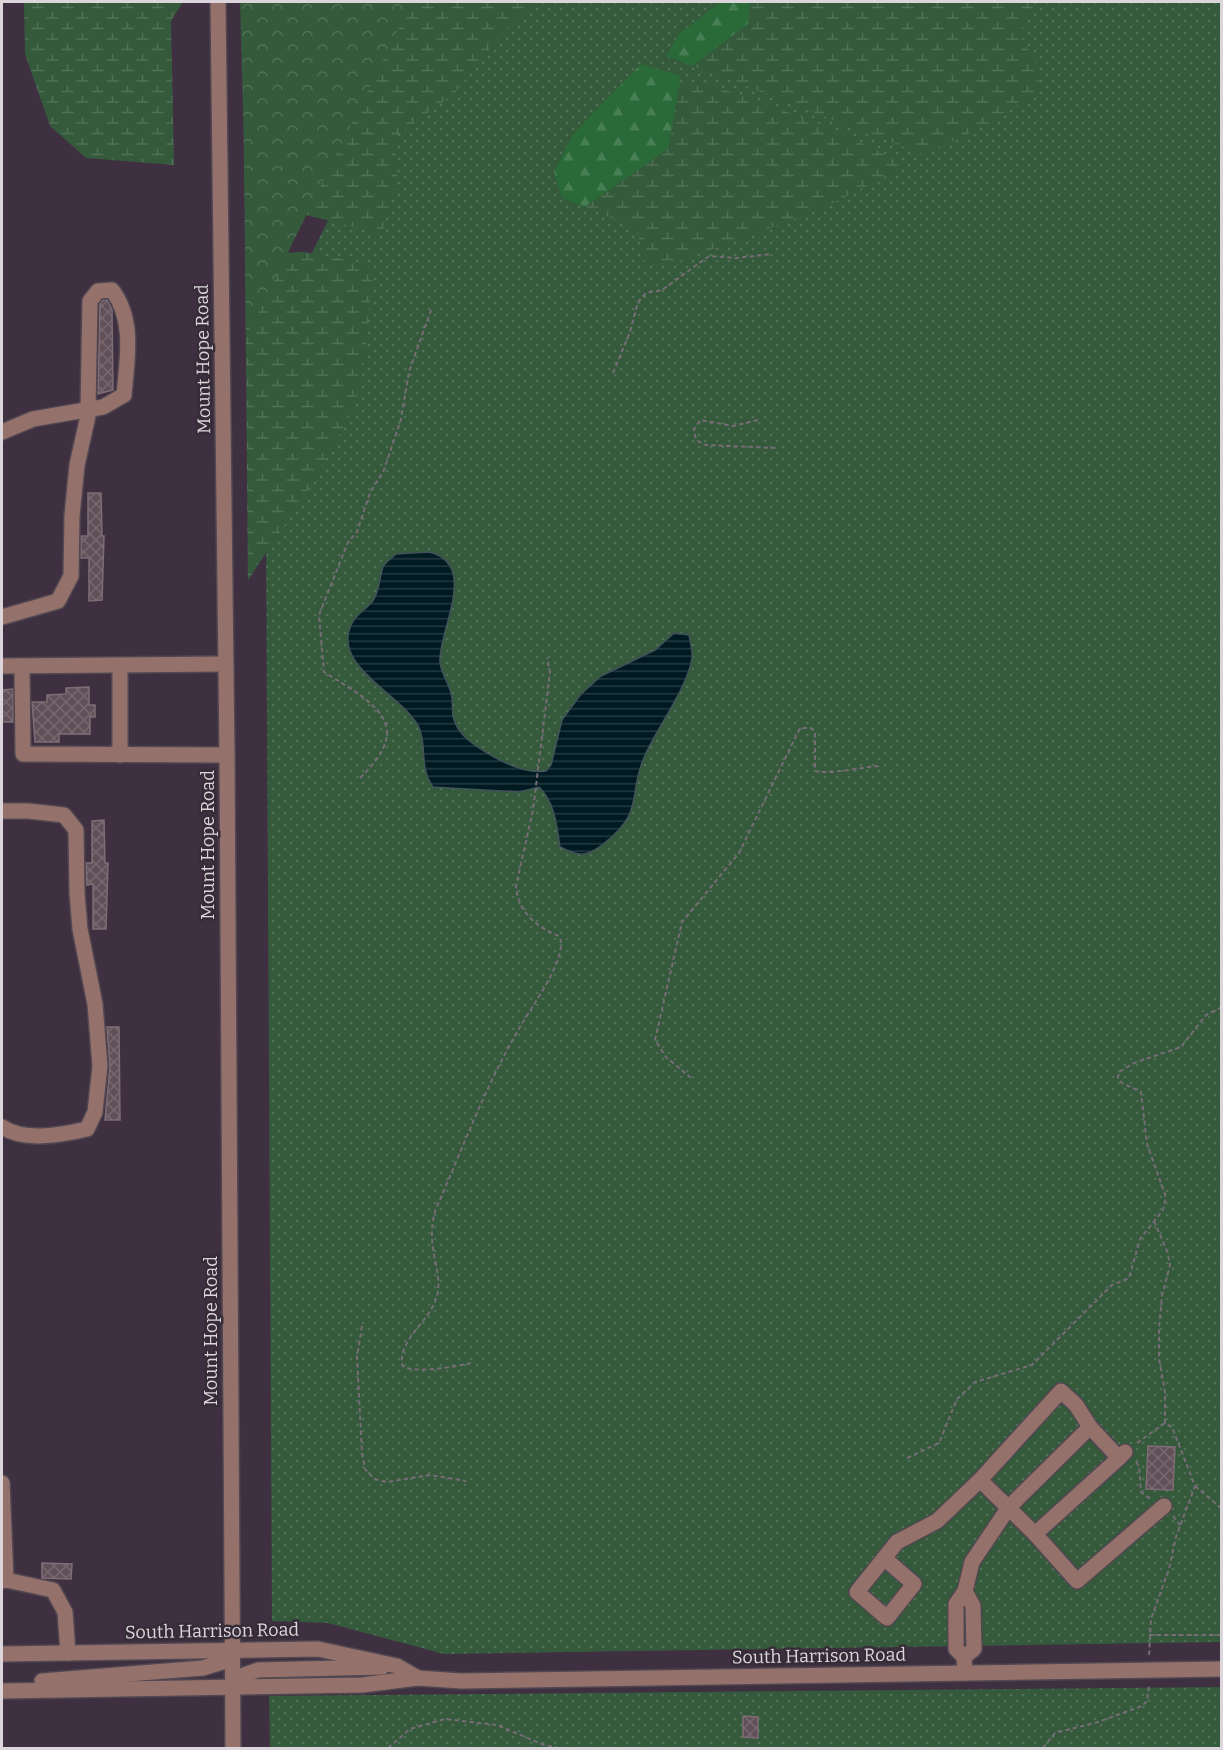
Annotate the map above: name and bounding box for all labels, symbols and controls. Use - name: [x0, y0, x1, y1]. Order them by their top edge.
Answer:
- street label: Mount Hope Road: [191, 284, 215, 434]
- street label: Mount Hope Road: [197, 770, 219, 920]
- street label: Mount Hope Road: [200, 1256, 222, 1406]
- street label: South Harrison Road: [125, 1618, 300, 1644]
- street label: South Harrison Road: [732, 1643, 907, 1669]

